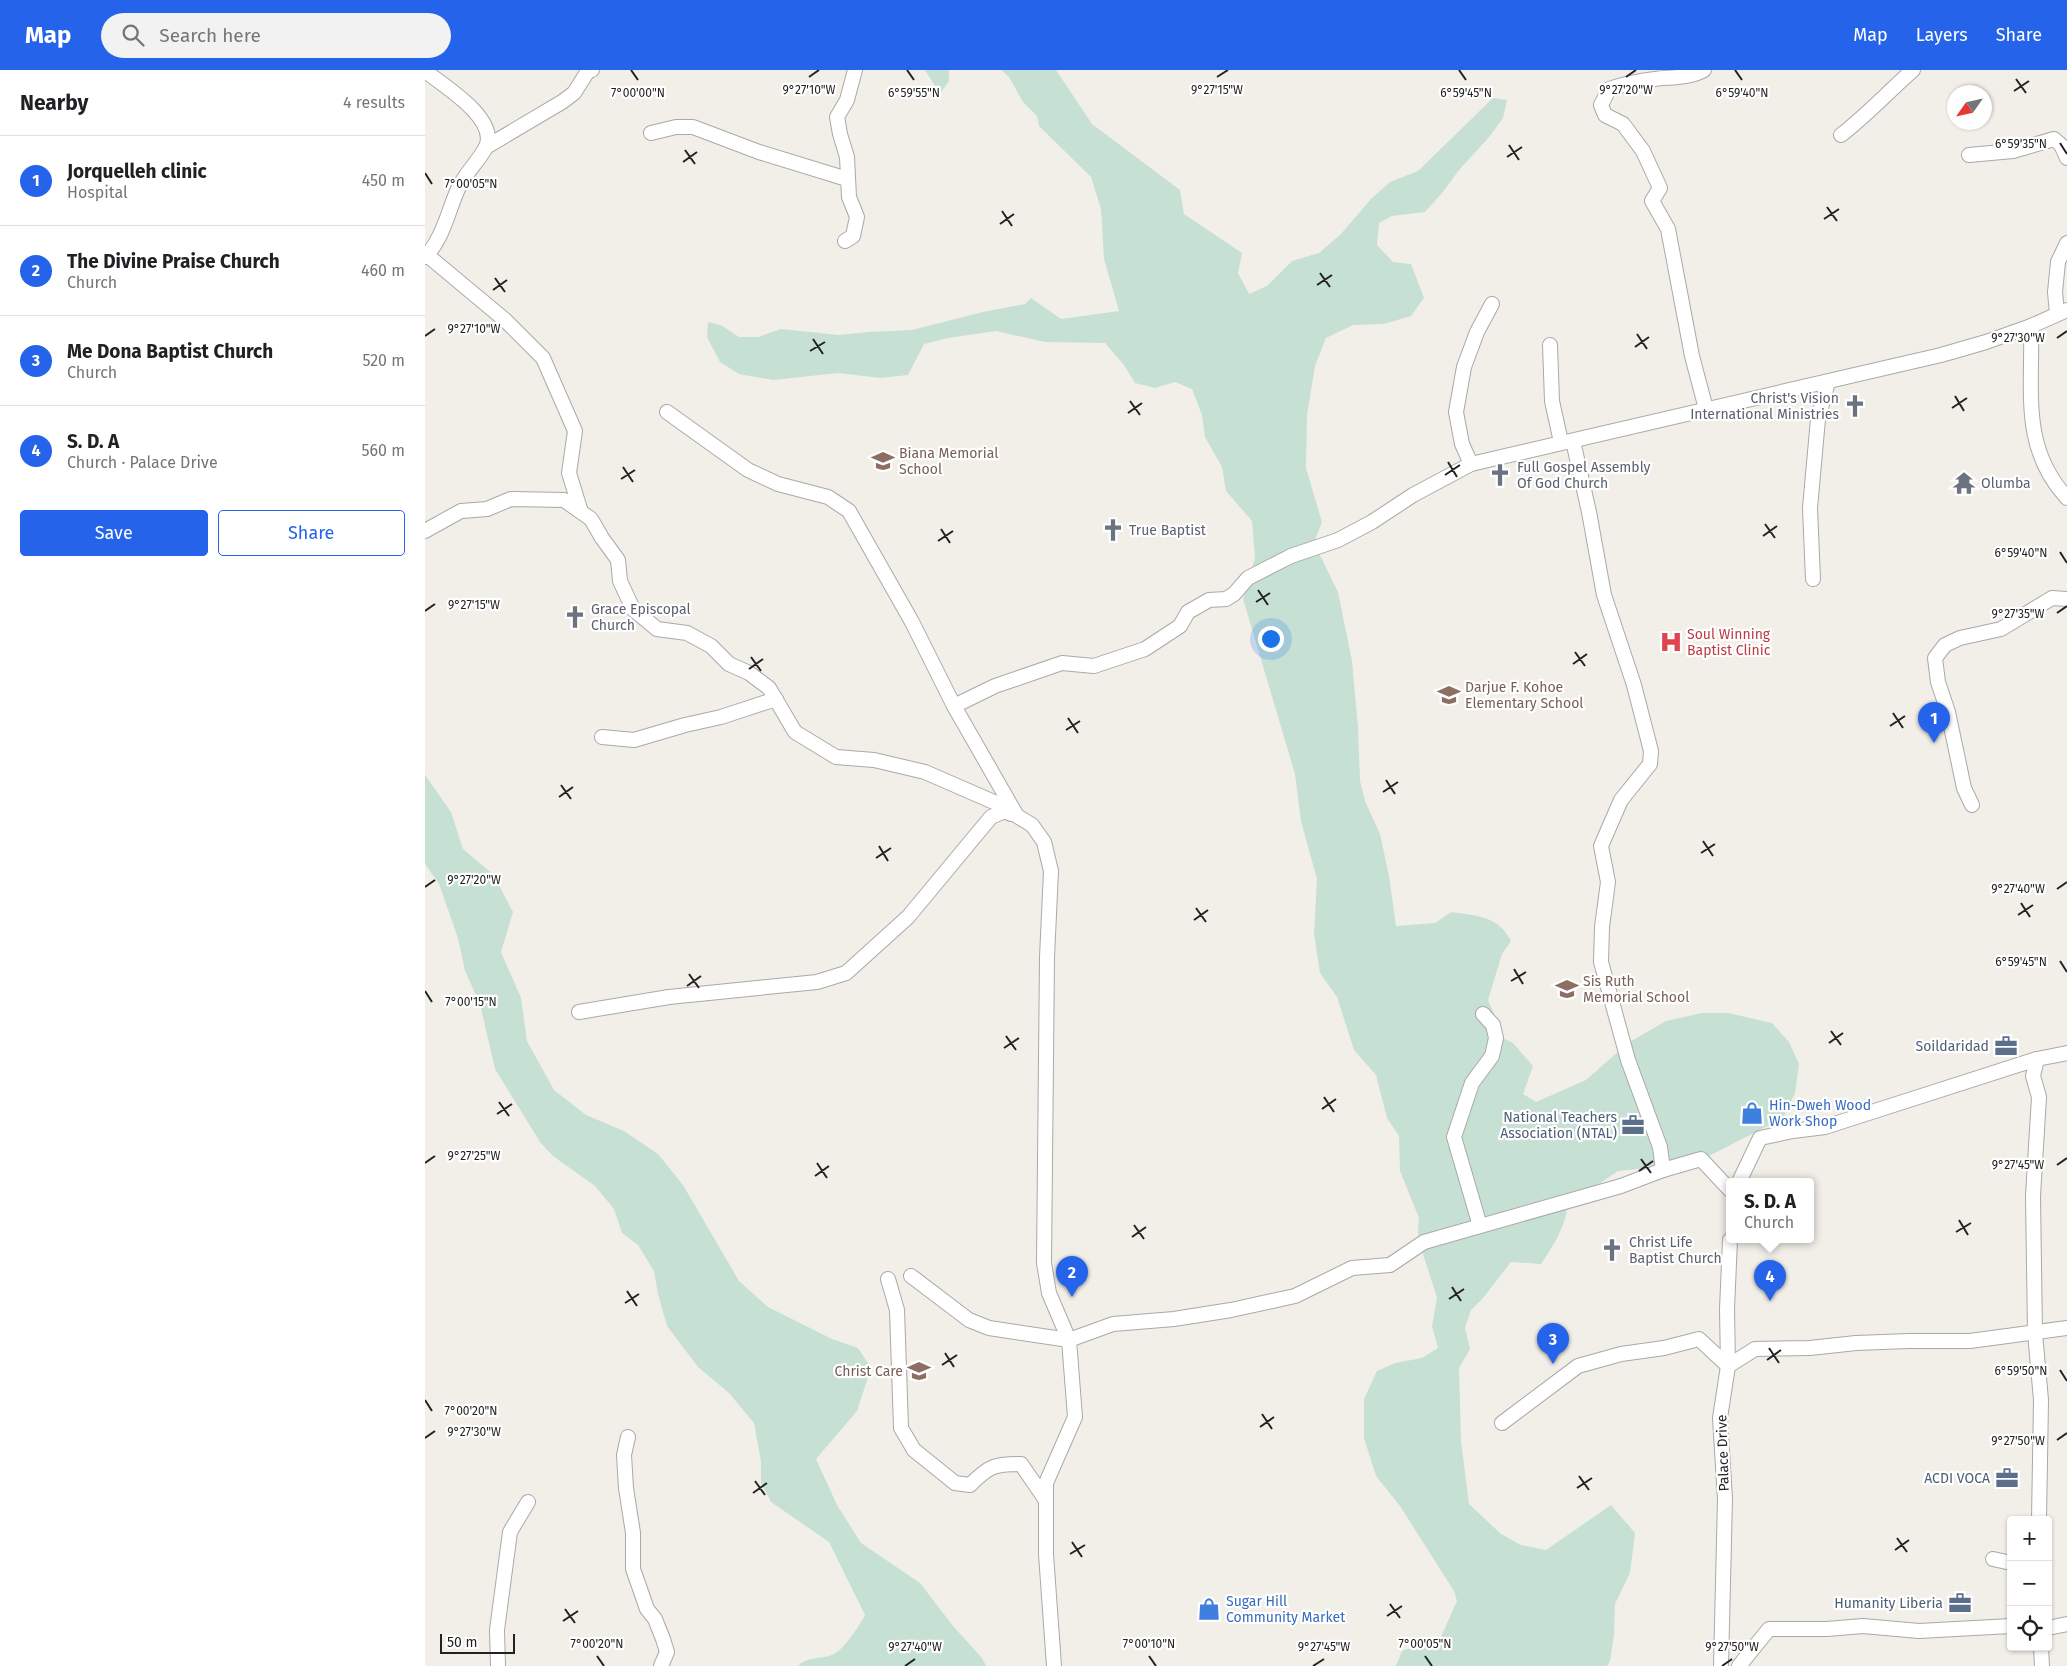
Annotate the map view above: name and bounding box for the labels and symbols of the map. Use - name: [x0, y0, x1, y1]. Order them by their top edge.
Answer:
- text: 9°27'10"W: [783, 83, 836, 97]
- text: 9°27'15"W: [1191, 83, 1243, 97]
- text: 9°27'20"W: [1599, 83, 1653, 97]
- north arrow: [1947, 85, 1992, 130]
- text: 7°00'00"N: [611, 86, 665, 100]
- text: 6°59'55"N: [888, 86, 940, 100]
- text: 6°59'45"N: [1440, 86, 1492, 100]
- text: 6°59'40"N: [1716, 86, 1768, 100]
- text: 6°59'35"N: [1995, 137, 2047, 151]
- text: 7°00'05"N: [445, 177, 497, 191]
- text: 9°27'10"W: [448, 322, 501, 336]
- text: 9°27'30"W: [1991, 331, 2045, 345]
- place label: Christ's Vision International Ministries: [1690, 390, 1839, 423]
- church icon: Christ's Vision International Ministries: [1842, 393, 1868, 419]
- place label: Biana Memorial School: [899, 445, 998, 478]
- school or university icon: Biana Memorial School: [870, 448, 896, 474]
- place label: Full Gospel Assembly Of God Church: [1517, 459, 1651, 492]
- church icon: Full Gospel Assembly Of God Church: [1487, 462, 1513, 488]
- temple icon: Olumba: [1951, 470, 1977, 496]
- place label: Olumba: [1981, 475, 2031, 492]
- church icon: True Baptist: [1100, 517, 1126, 543]
- place label: True Baptist: [1129, 522, 1207, 539]
- text: 6°59'40"N: [1995, 546, 2047, 560]
- text: 9°27'15"W: [448, 598, 500, 612]
- place label: Grace Episcopal Church: [591, 601, 691, 634]
- church icon: Grace Episcopal Church: [562, 604, 588, 630]
- text: 9°27'35"W: [1992, 607, 2044, 621]
- your location: [1258, 626, 1284, 652]
- place label: Soul Winning Baptist Clinic: [1687, 626, 1771, 659]
- hospital icon: Soul Winning Baptist Clinic: [1658, 629, 1684, 655]
- place label: Darjue F. Kohoe Elementary School: [1465, 679, 1583, 712]
- school or university icon: Darjue F. Kohoe Elementary School: [1436, 682, 1462, 708]
- pin: 1: [1918, 702, 1950, 743]
- text: 9°27'20"W: [447, 873, 501, 887]
- text: 9°27'40"W: [1991, 882, 2045, 896]
- text: 6°59'45"N: [1995, 955, 2047, 969]
- place label: Sis Ruth Memorial School: [1583, 973, 1689, 1006]
- school or university icon: Sis Ruth Memorial School: [1554, 976, 1580, 1002]
- text: 7°00'15"N: [445, 995, 497, 1009]
- office icon: Soildaridad: [1993, 1033, 2019, 1059]
- place label: Soildaridad: [1916, 1038, 1989, 1055]
- place label: Hin-Dweh Wood Work Shop: [1769, 1097, 1871, 1130]
- shop icon: Hin-Dweh Wood Work Shop: [1739, 1100, 1765, 1126]
- place label: National Teachers Association (NTAL): [1500, 1109, 1617, 1142]
- office icon: National Teachers Association (NTAL): [1620, 1112, 1646, 1138]
- text: 9°27'25"W: [448, 1149, 500, 1163]
- text: 9°27'45"W: [1992, 1158, 2044, 1172]
- place label: Christ Life Baptist Church: [1629, 1234, 1722, 1267]
- church icon: Christ Life Baptist Church: [1599, 1237, 1625, 1263]
- pin: 2: [1056, 1256, 1088, 1297]
- pin: 4: [1754, 1260, 1786, 1301]
- pin: 3: [1537, 1323, 1569, 1364]
- school or university icon: Christ Care: [906, 1358, 932, 1384]
- place label: Christ Care: [835, 1363, 903, 1380]
- text: 6°59'50"N: [1995, 1364, 2047, 1378]
- text: 7°00'20"N: [444, 1404, 498, 1418]
- street label: Palace Drive: [1713, 1414, 1733, 1492]
- text: 9°27'30"W: [447, 1425, 501, 1439]
- text: 9°27'50"W: [1991, 1434, 2045, 1448]
- office icon: ACDI VOCA: [1994, 1465, 2020, 1491]
- place label: ACDI VOCA: [1924, 1470, 1990, 1487]
- office icon: Humanity Liberia: [1947, 1590, 1973, 1616]
- place label: Sugar Hill Community Market: [1226, 1593, 1346, 1626]
- place label: Humanity Liberia: [1834, 1595, 1943, 1612]
- shop icon: Sugar Hill Community Market: [1196, 1596, 1222, 1622]
- scale bar: [440, 1631, 515, 1654]
- text: 7°00'20"N: [570, 1637, 624, 1651]
- text: 7°00'10"N: [1123, 1637, 1175, 1651]
- text: 7°00'05"N: [1399, 1637, 1451, 1651]
- text: 9°27'40"W: [888, 1640, 942, 1654]
- text: 9°27'45"W: [1298, 1640, 1350, 1654]
- text: 9°27'50"W: [1705, 1640, 1759, 1654]

